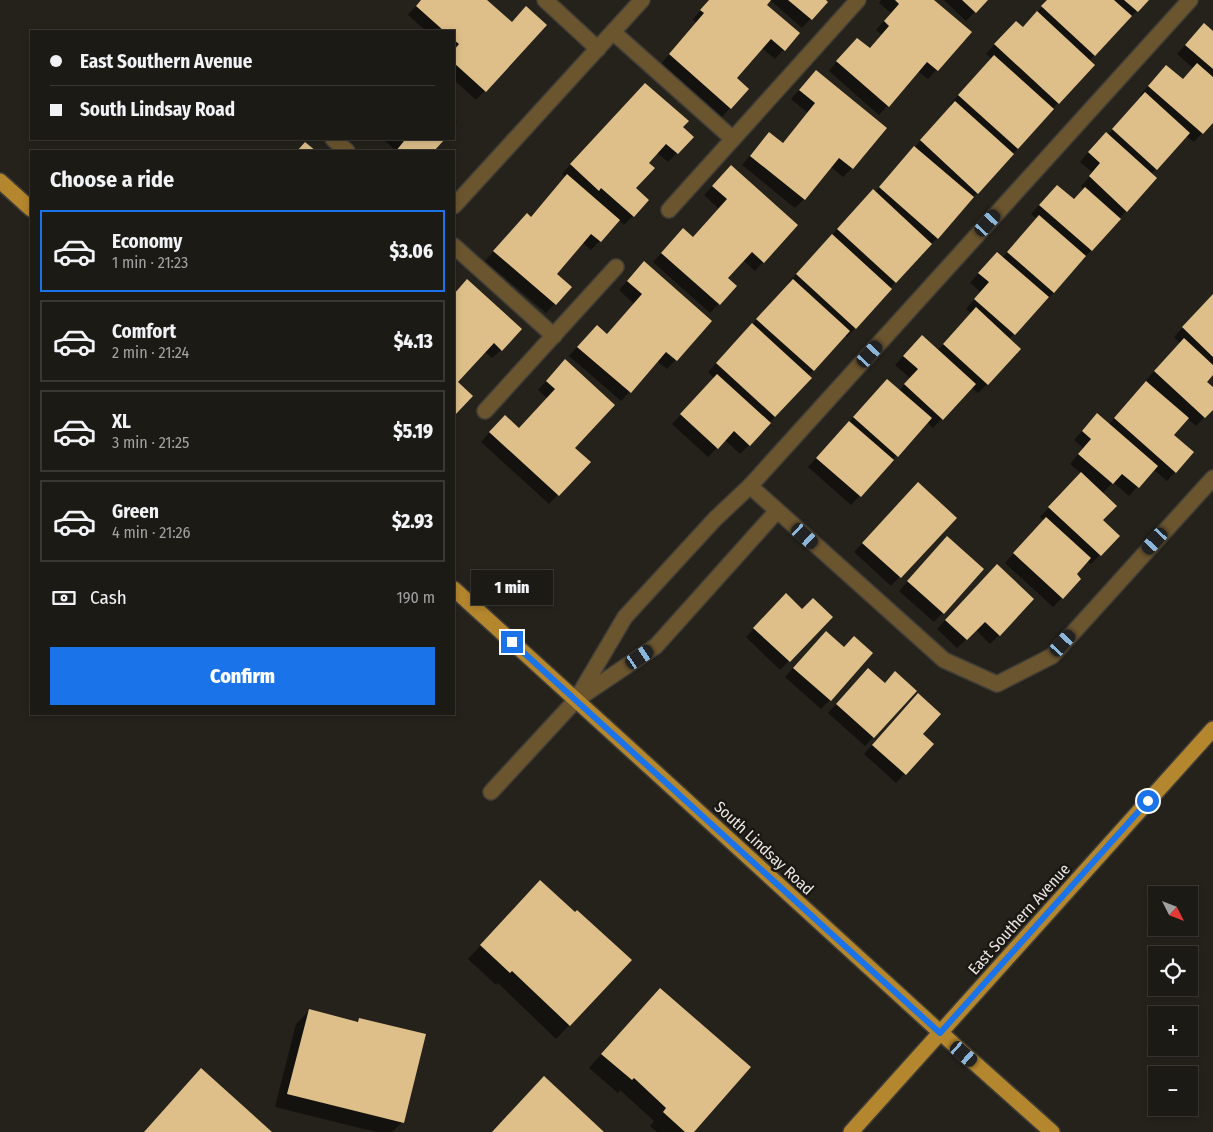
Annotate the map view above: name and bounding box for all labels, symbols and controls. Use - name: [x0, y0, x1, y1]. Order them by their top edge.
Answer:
- text: East Southern Avenue: [80, 50, 252, 73]
- text: South Lindsay Road: [80, 98, 235, 121]
- text: Choose a ride: [50, 166, 174, 193]
- car: [972, 207, 1003, 239]
- icon: car: [52, 229, 97, 274]
- text: Economy: [112, 230, 182, 253]
- text: $3.06: [390, 240, 433, 263]
- text: 1 min · 21:23: [112, 253, 188, 272]
- icon: car: [52, 319, 97, 364]
- text: Comfort: [112, 320, 176, 343]
- text: $4.13: [394, 330, 433, 353]
- car: [854, 338, 885, 370]
- text: 2 min · 21:24: [112, 343, 189, 362]
- icon: car: [52, 409, 97, 454]
- text: XL: [112, 410, 131, 433]
- text: $5.19: [393, 420, 433, 443]
- text: 3 min · 21:25: [112, 433, 189, 452]
- icon: car: [52, 499, 97, 544]
- text: Green: [112, 500, 159, 523]
- text: $2.93: [392, 510, 433, 533]
- car: [788, 520, 821, 552]
- text: 4 min · 21:26: [112, 523, 191, 542]
- car: [1139, 525, 1170, 557]
- callout: 1 min: [471, 570, 553, 604]
- text: 1 min: [495, 578, 529, 597]
- icon: cash: [50, 584, 78, 612]
- text: Cash: [90, 586, 127, 609]
- text: 190 m: [397, 588, 435, 607]
- car: [1047, 627, 1078, 659]
- route end: [501, 631, 523, 653]
- car: [623, 642, 656, 672]
- button: Confirm: [50, 647, 435, 705]
- route start: [1137, 790, 1159, 812]
- street label: South Lindsay Road: [710, 797, 818, 899]
- street label: East Southern Avenue: [964, 859, 1074, 978]
- north arrow: [1148, 886, 1198, 936]
- map controls: [1148, 886, 1198, 1116]
- button: locate: [1148, 946, 1198, 996]
- button: +: [1148, 1006, 1198, 1056]
- car: [947, 1038, 980, 1070]
- button: −: [1148, 1066, 1198, 1116]

